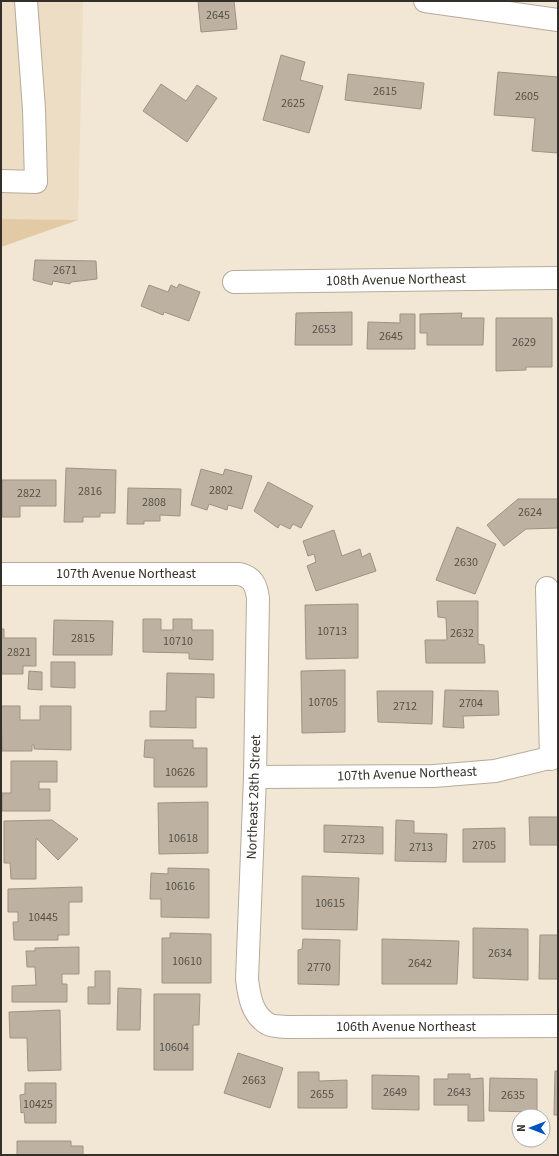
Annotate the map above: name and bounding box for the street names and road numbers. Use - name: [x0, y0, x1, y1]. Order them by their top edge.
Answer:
- street label: 108th Avenue Northeast: [326, 269, 466, 291]
- street label: 107th Avenue Northeast: [56, 564, 196, 584]
- street label: Northeast 28th Street: [242, 734, 266, 860]
- street label: 107th Avenue Northeast: [337, 762, 478, 786]
- street label: 106th Avenue Northeast: [336, 1017, 476, 1037]

